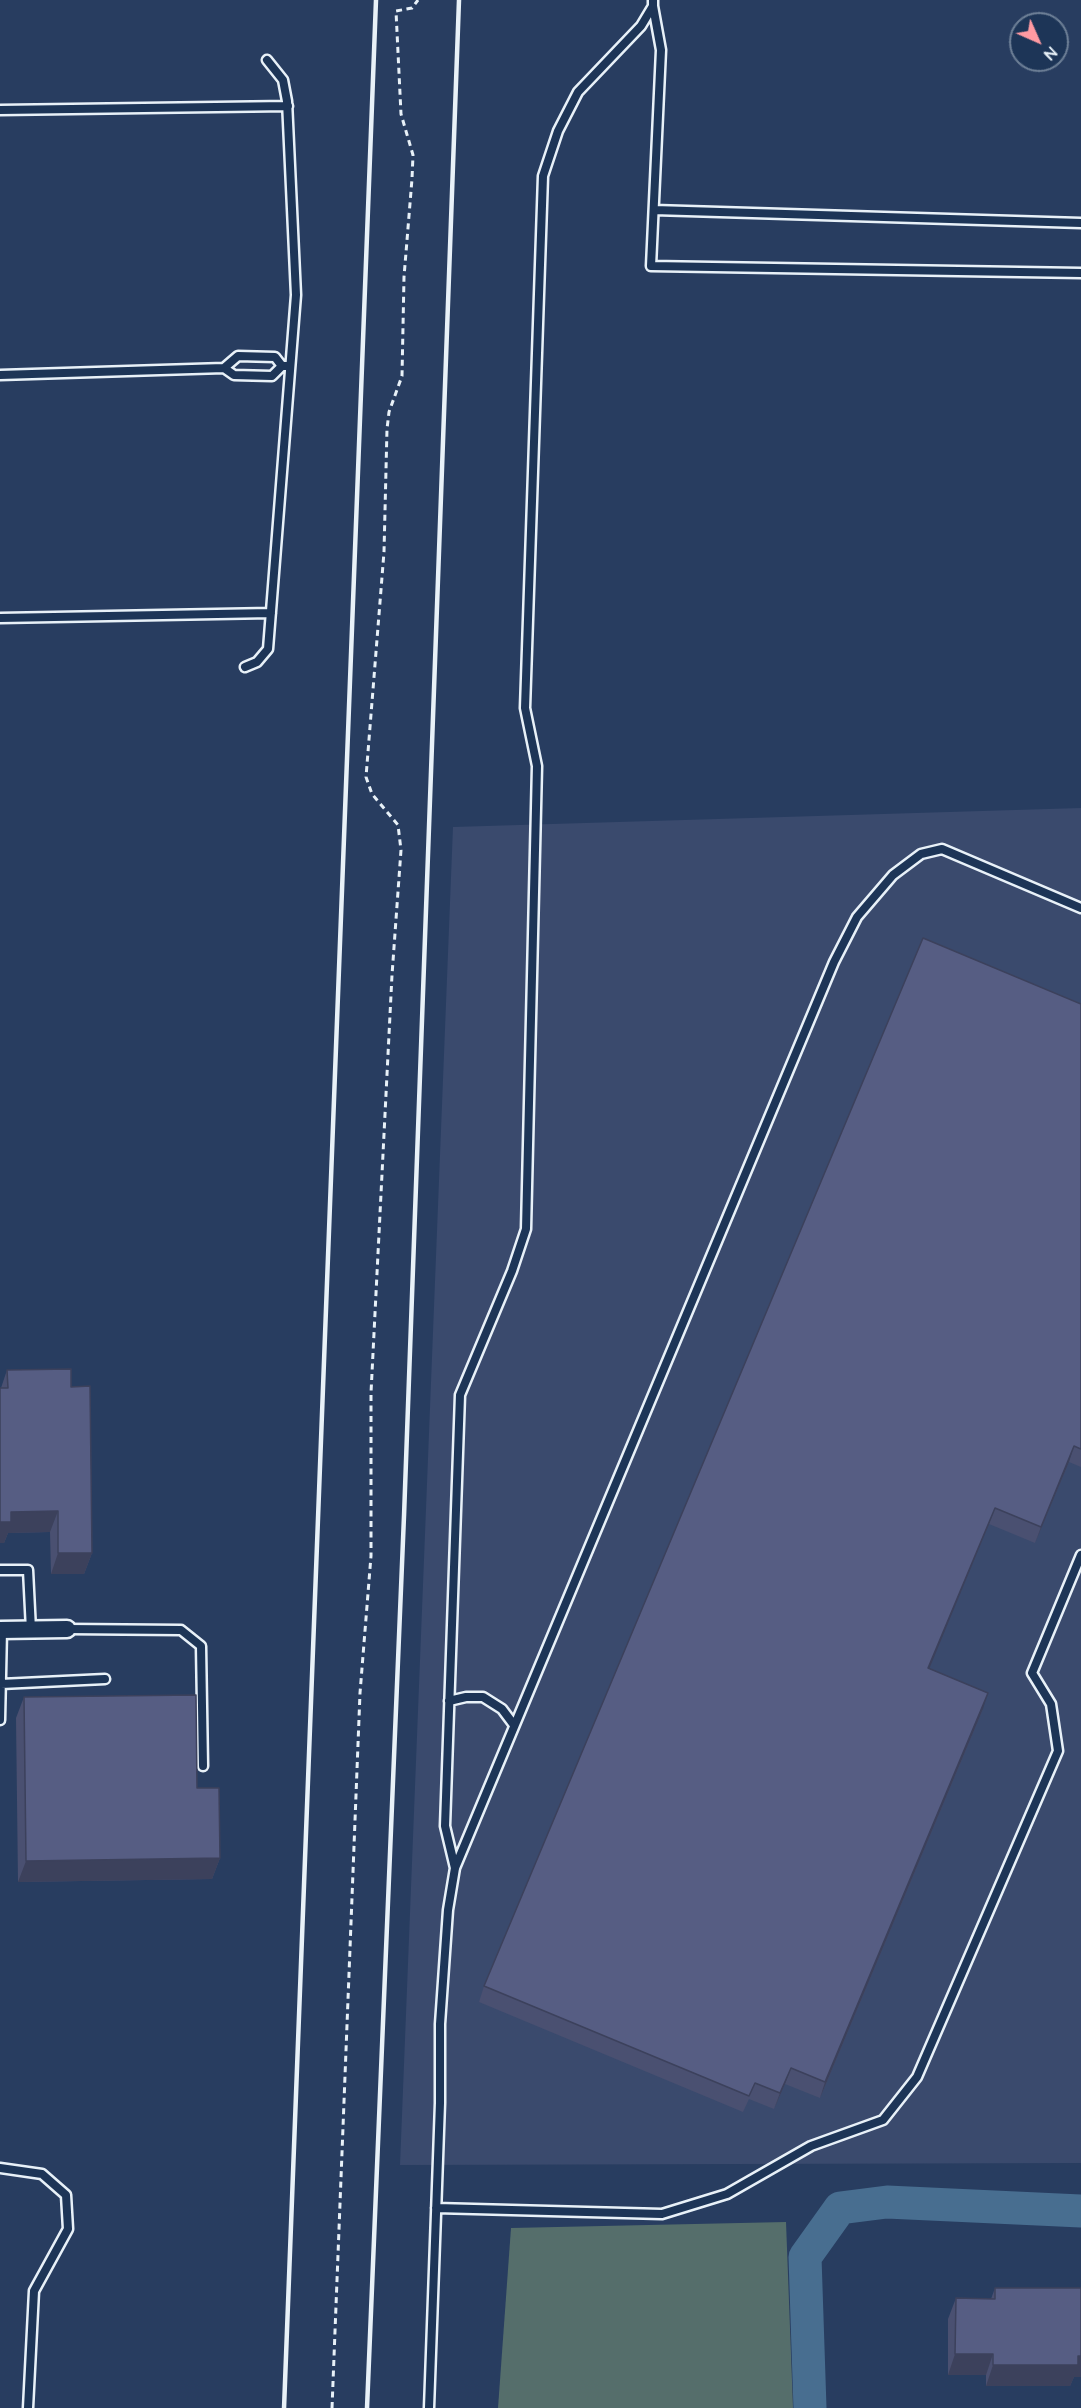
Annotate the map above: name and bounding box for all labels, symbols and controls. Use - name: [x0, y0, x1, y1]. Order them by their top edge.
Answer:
- north arrow: [1009, 12, 1069, 72]
- text: N: [1039, 42, 1062, 65]

